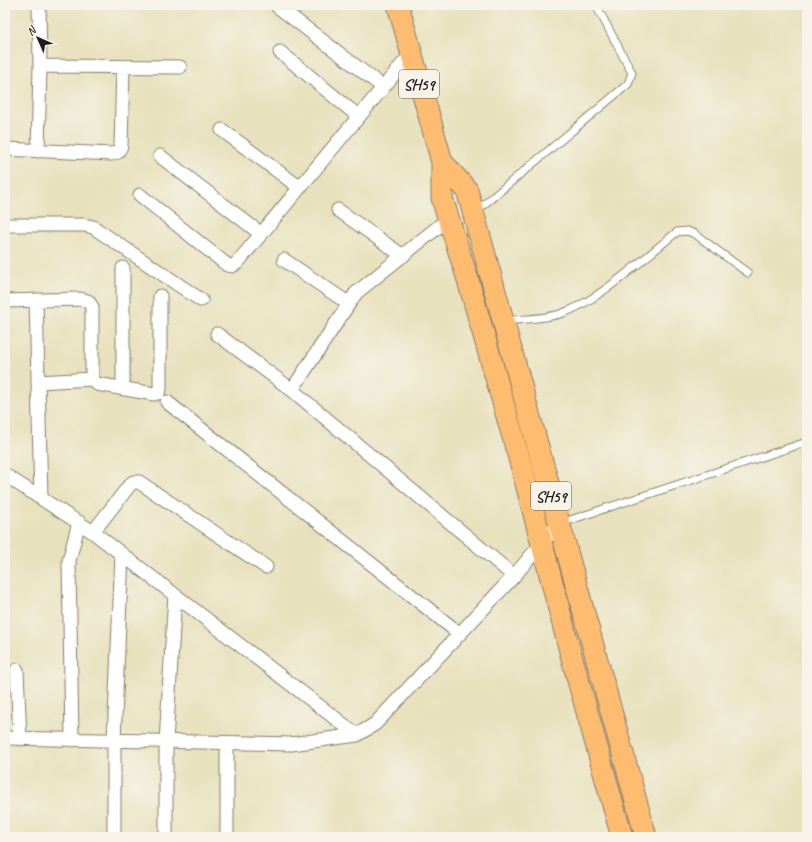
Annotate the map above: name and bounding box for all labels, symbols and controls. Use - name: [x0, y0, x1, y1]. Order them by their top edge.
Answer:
- north arrow: [18, 18, 58, 58]
- text: N: [24, 22, 40, 38]
- road number: SH59: [399, 70, 439, 98]
- road number: SH59: [531, 482, 571, 510]

